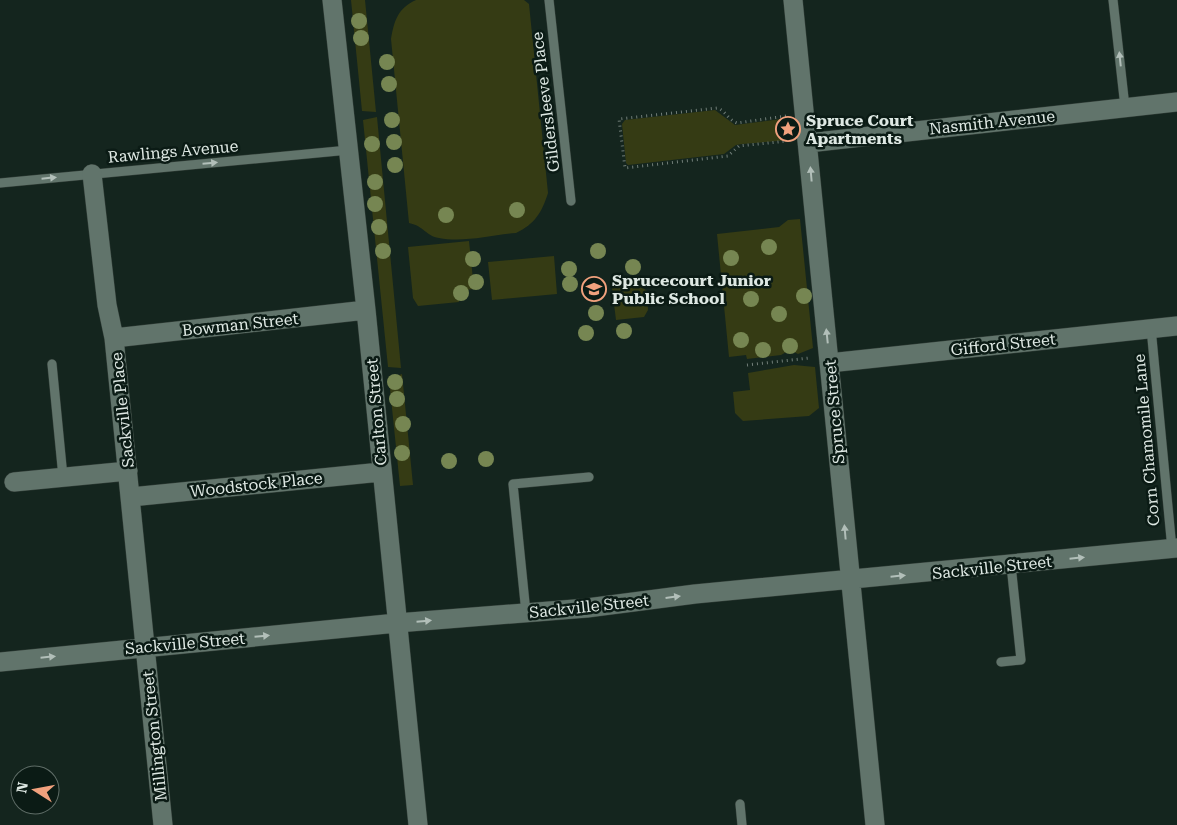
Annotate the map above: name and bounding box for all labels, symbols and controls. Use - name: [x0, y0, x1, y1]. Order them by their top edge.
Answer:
- street label: Gildersleeve Place: [527, 30, 564, 173]
- one-way arrow: [1116, 51, 1124, 67]
- street label: Nasmith Avenue: [928, 106, 1056, 139]
- place label: Spruce Court Apartments: [806, 111, 914, 148]
- place icon: Spruce Court Apartments: [775, 116, 801, 142]
- street label: Rawlings Avenue: [107, 136, 239, 167]
- one-way arrow: [203, 159, 219, 167]
- one-way arrow: [807, 166, 815, 182]
- one-way arrow: [41, 174, 57, 182]
- place label: Sprucecourt Junior Public School: [612, 271, 771, 308]
- school or university icon: Sprucecourt Junior Public School: [581, 276, 607, 302]
- street label: Bowman Street: [181, 309, 299, 340]
- one-way arrow: [823, 328, 831, 344]
- street label: Gifford Street: [950, 330, 1057, 359]
- street label: Sackville Place: [107, 351, 138, 469]
- street label: Corn Chamomile Lane: [1129, 353, 1163, 527]
- street label: Carlton Street: [362, 358, 391, 466]
- street label: Spruce Street: [820, 359, 849, 465]
- street label: Woodstock Place: [189, 468, 323, 501]
- one-way arrow: [841, 524, 849, 540]
- street label: Sackville Street: [931, 552, 1053, 583]
- one-way arrow: [1069, 554, 1085, 562]
- one-way arrow: [890, 572, 906, 580]
- street label: Sackville Street: [528, 591, 650, 622]
- one-way arrow: [665, 593, 681, 601]
- one-way arrow: [417, 617, 433, 625]
- street label: Sackville Street: [124, 629, 246, 658]
- one-way arrow: [255, 632, 271, 640]
- one-way arrow: [41, 652, 57, 660]
- street label: Millington Street: [138, 670, 171, 802]
- north arrow: [10, 765, 60, 815]
- text: N: [13, 780, 31, 794]

